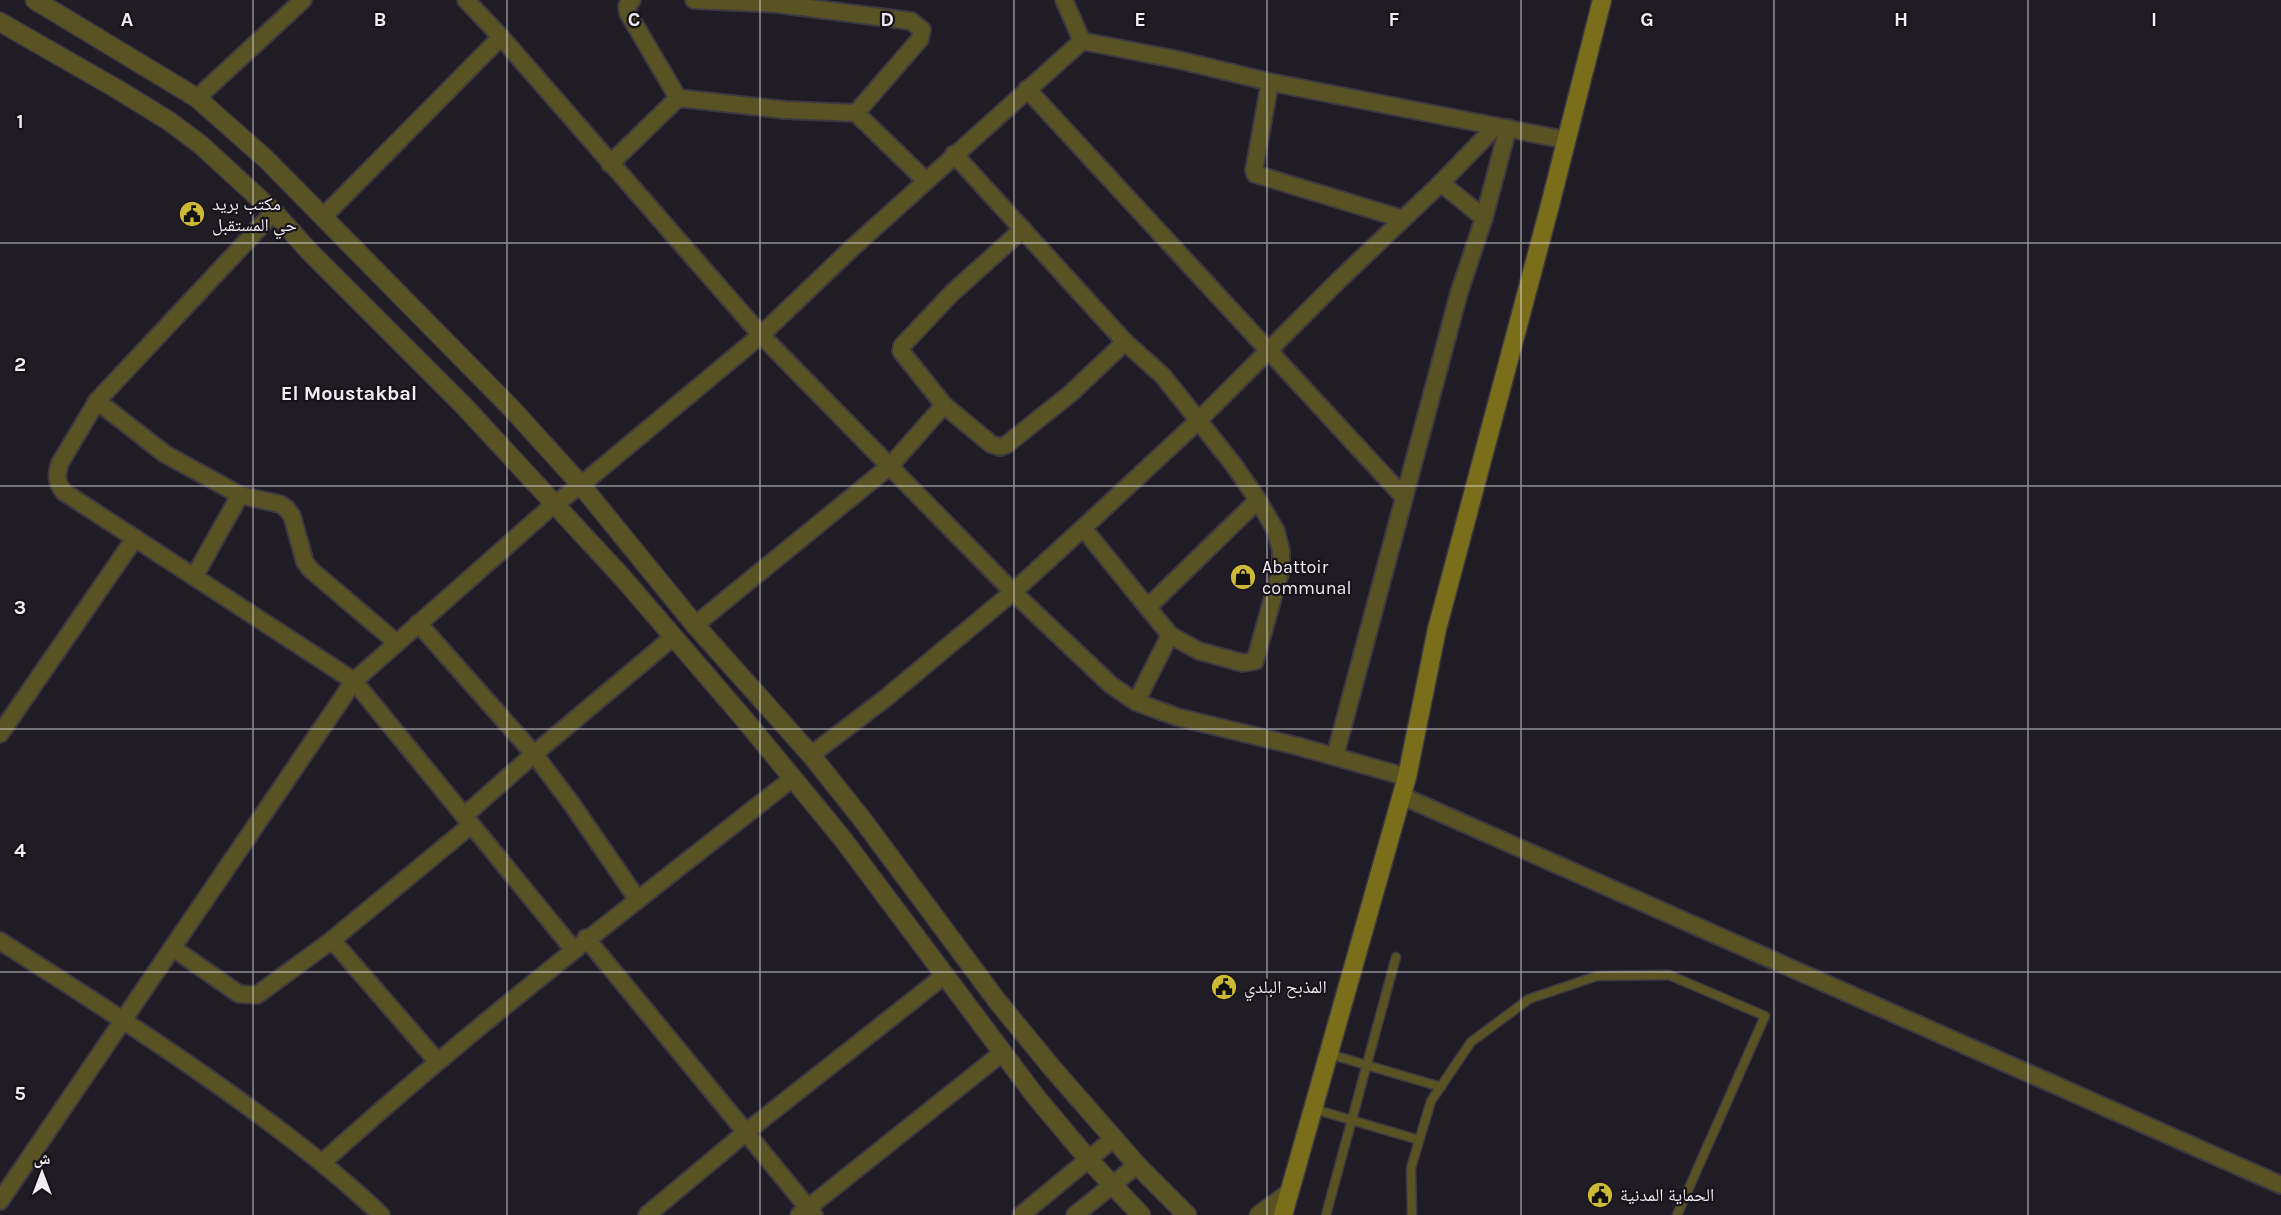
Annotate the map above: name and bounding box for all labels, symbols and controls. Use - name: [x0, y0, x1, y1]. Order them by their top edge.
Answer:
- text: A: [121, 8, 134, 31]
- text: B: [374, 8, 386, 31]
- text: C: [628, 8, 640, 31]
- text: D: [880, 8, 894, 31]
- text: E: [1134, 8, 1146, 31]
- text: F: [1389, 8, 1400, 31]
- text: G: [1640, 8, 1654, 31]
- text: H: [1894, 8, 1908, 31]
- text: I: [2151, 8, 2157, 31]
- text: 1: [16, 110, 24, 133]
- place label: مكتب بريد حي المستقبل: [212, 193, 297, 240]
- public building icon: مكتب بريد حي المستقبل: [177, 199, 207, 229]
- text: 2: [14, 353, 26, 376]
- district label: El Moustakbal: [281, 382, 417, 405]
- place label: Abattoir communal: [1262, 556, 1352, 599]
- shop icon: Abattoir communal: [1228, 562, 1258, 592]
- text: 3: [14, 596, 26, 619]
- text: 4: [14, 839, 26, 862]
- public building icon: المذبح البلدي: [1209, 972, 1239, 1002]
- place label: المذبح البلدي: [1244, 976, 1327, 1002]
- text: 5: [14, 1082, 26, 1105]
- north arrow: [12, 1143, 72, 1203]
- text: ش: [34, 1149, 51, 1168]
- public building icon: الحماية المدنية: [1585, 1180, 1615, 1210]
- place label: الحماية المدنية: [1620, 1184, 1714, 1206]

